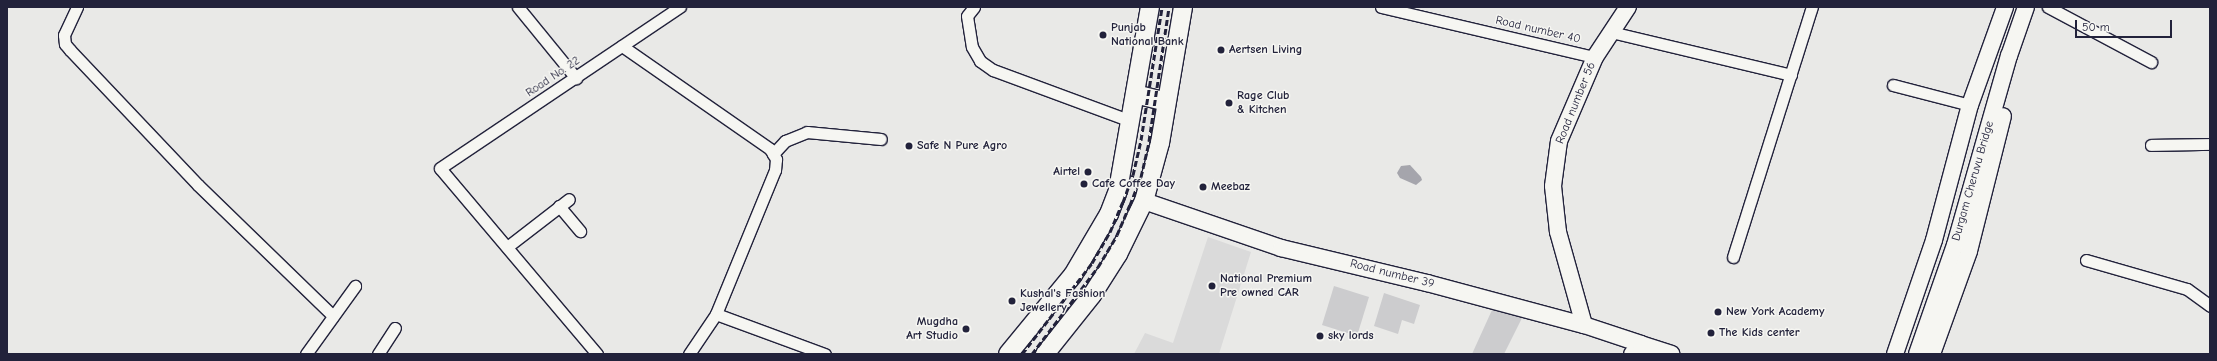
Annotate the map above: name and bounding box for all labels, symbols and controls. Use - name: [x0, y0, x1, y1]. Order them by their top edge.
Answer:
- scale bar: [2077, 12, 2174, 38]
- street label: Road number 40: [1494, 13, 1582, 47]
- text: 50 m: [2082, 20, 2110, 34]
- place label: Punjab National Bank: [1111, 21, 1183, 49]
- marker: Punjab National Bank: [1098, 30, 1108, 40]
- place label: Aertsen Living: [1229, 43, 1302, 57]
- marker: Aertsen Living: [1216, 45, 1226, 55]
- street label: Road No. 22: [523, 54, 583, 100]
- street label: Road number 56: [1553, 60, 1599, 146]
- place label: Rage Club & Kitchen: [1237, 89, 1289, 117]
- marker: Rage Club & Kitchen: [1224, 98, 1234, 108]
- street label: Durgam Cheruvu Bridge: [1949, 119, 1997, 243]
- place label: Safe N Pure Agro: [917, 139, 1007, 153]
- marker: Safe N Pure Agro: [904, 141, 914, 151]
- place label: Airtel: [1053, 165, 1080, 179]
- marker: Airtel: [1083, 167, 1093, 177]
- place label: Cafe Coffee Day: [1092, 177, 1175, 191]
- marker: Cafe Coffee Day: [1079, 179, 1089, 189]
- place label: Meebaz: [1211, 180, 1250, 194]
- marker: Meebaz: [1198, 182, 1208, 192]
- street label: Road number 39: [1348, 257, 1436, 291]
- place label: National Premium Pre owned CAR: [1220, 272, 1312, 300]
- marker: National Premium Pre owned CAR: [1207, 281, 1217, 291]
- place label: Kushal's Fashion Jewellery: [1020, 287, 1105, 315]
- marker: Kushal's Fashion Jewellery: [1007, 296, 1017, 306]
- place label: New York Academy: [1726, 305, 1824, 319]
- marker: New York Academy: [1713, 307, 1723, 317]
- place label: Mugdha Art Studio: [906, 315, 958, 343]
- marker: Mugdha Art Studio: [961, 324, 971, 334]
- place label: The Kids center: [1719, 326, 1800, 340]
- marker: The Kids center: [1706, 328, 1716, 338]
- place label: sky lords: [1328, 329, 1374, 343]
- marker: sky lords: [1315, 331, 1325, 341]

